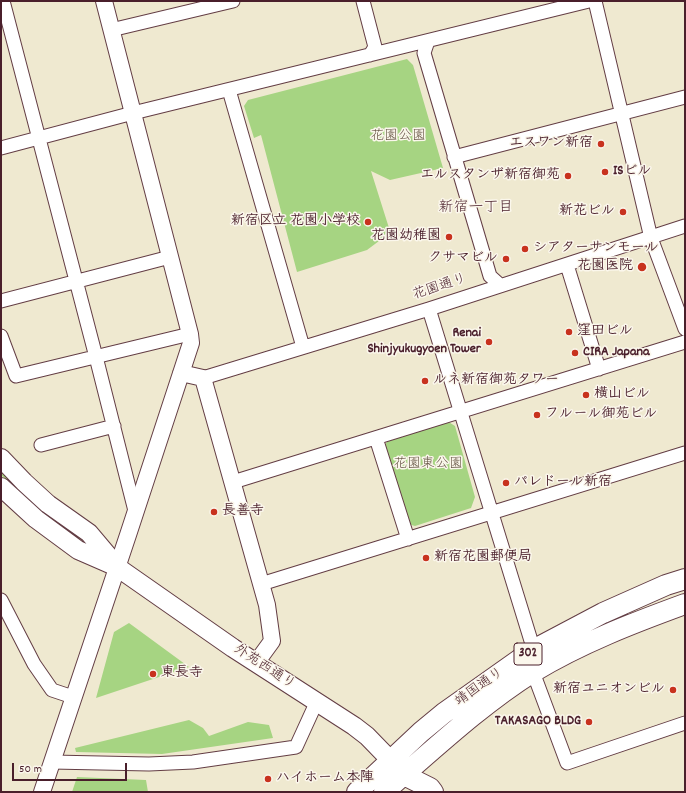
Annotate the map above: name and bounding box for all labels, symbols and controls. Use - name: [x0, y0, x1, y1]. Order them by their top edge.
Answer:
- park label: 花園公園: [370, 129, 426, 145]
- place label: エスワン新宿: [509, 136, 593, 152]
- marker: エスワン新宿: [596, 139, 606, 149]
- place label: ISビル: [613, 164, 652, 180]
- marker: ISビル: [600, 167, 610, 177]
- place label: エルスタンザ新宿御苑: [420, 168, 560, 184]
- marker: エルスタンザ新宿御苑: [563, 171, 573, 181]
- district label: 新宿一丁目: [439, 200, 513, 218]
- place label: 新花ビル: [559, 204, 615, 220]
- marker: 新花ビル: [618, 207, 628, 217]
- place label: 新宿区立 花園小学校: [231, 214, 360, 230]
- marker: 新宿区立 花園小学校: [363, 217, 373, 227]
- place label: 花園幼稚園: [371, 229, 441, 245]
- marker: 花園幼稚園: [444, 232, 454, 242]
- place label: シアターサンモール: [533, 241, 659, 257]
- marker: シアターサンモール: [520, 244, 530, 254]
- place label: クサマビル: [428, 251, 498, 267]
- marker: クサマビル: [501, 254, 511, 264]
- place label: 花園医院: [577, 259, 633, 275]
- marker: 花園医院: [636, 261, 648, 273]
- street label: 花園通り: [411, 271, 469, 305]
- place label: 窪田ビル: [577, 324, 633, 340]
- place label: Renai Shinjyukugyoen Tower: [367, 326, 481, 358]
- marker: 窪田ビル: [564, 327, 574, 337]
- marker: Renai Shinjyukugyoen Tower: [484, 337, 494, 347]
- place label: CIRA Japana: [583, 345, 650, 361]
- marker: CIRA Japana: [570, 348, 580, 358]
- place label: ルネ新宿御苑タワー: [433, 373, 559, 389]
- marker: ルネ新宿御苑タワー: [420, 376, 430, 386]
- place label: 横山ビル: [594, 387, 650, 403]
- marker: 横山ビル: [581, 390, 591, 400]
- place label: フルール御苑ビル: [545, 407, 658, 423]
- marker: フルール御苑ビル: [532, 410, 542, 420]
- park label: 花園東公園: [393, 457, 463, 473]
- place label: パレドール新宿: [514, 475, 612, 491]
- marker: パレドール新宿: [501, 478, 511, 488]
- place label: 長善寺: [222, 504, 264, 520]
- marker: 長善寺: [209, 507, 219, 517]
- place label: 新宿花園郵便局: [434, 550, 532, 566]
- marker: 新宿花園郵便局: [421, 553, 431, 563]
- street label: 外苑西通り: [230, 642, 298, 694]
- road number: 302: [514, 643, 542, 665]
- street label: 靖国通り: [452, 665, 508, 711]
- place label: 東長寺: [161, 666, 203, 682]
- marker: 東長寺: [148, 669, 158, 679]
- place label: 新宿ユニオンビル: [553, 682, 665, 698]
- marker: 新宿ユニオンビル: [668, 685, 678, 695]
- place label: TAKASAGO BLDG: [495, 714, 581, 730]
- marker: TAKASAGO BLDG: [584, 717, 594, 727]
- scale bar: [14, 755, 129, 781]
- text: 50 m: [19, 761, 42, 778]
- place label: ハイホーム本陣: [276, 771, 374, 787]
- marker: ハイホーム本陣: [263, 774, 273, 784]

